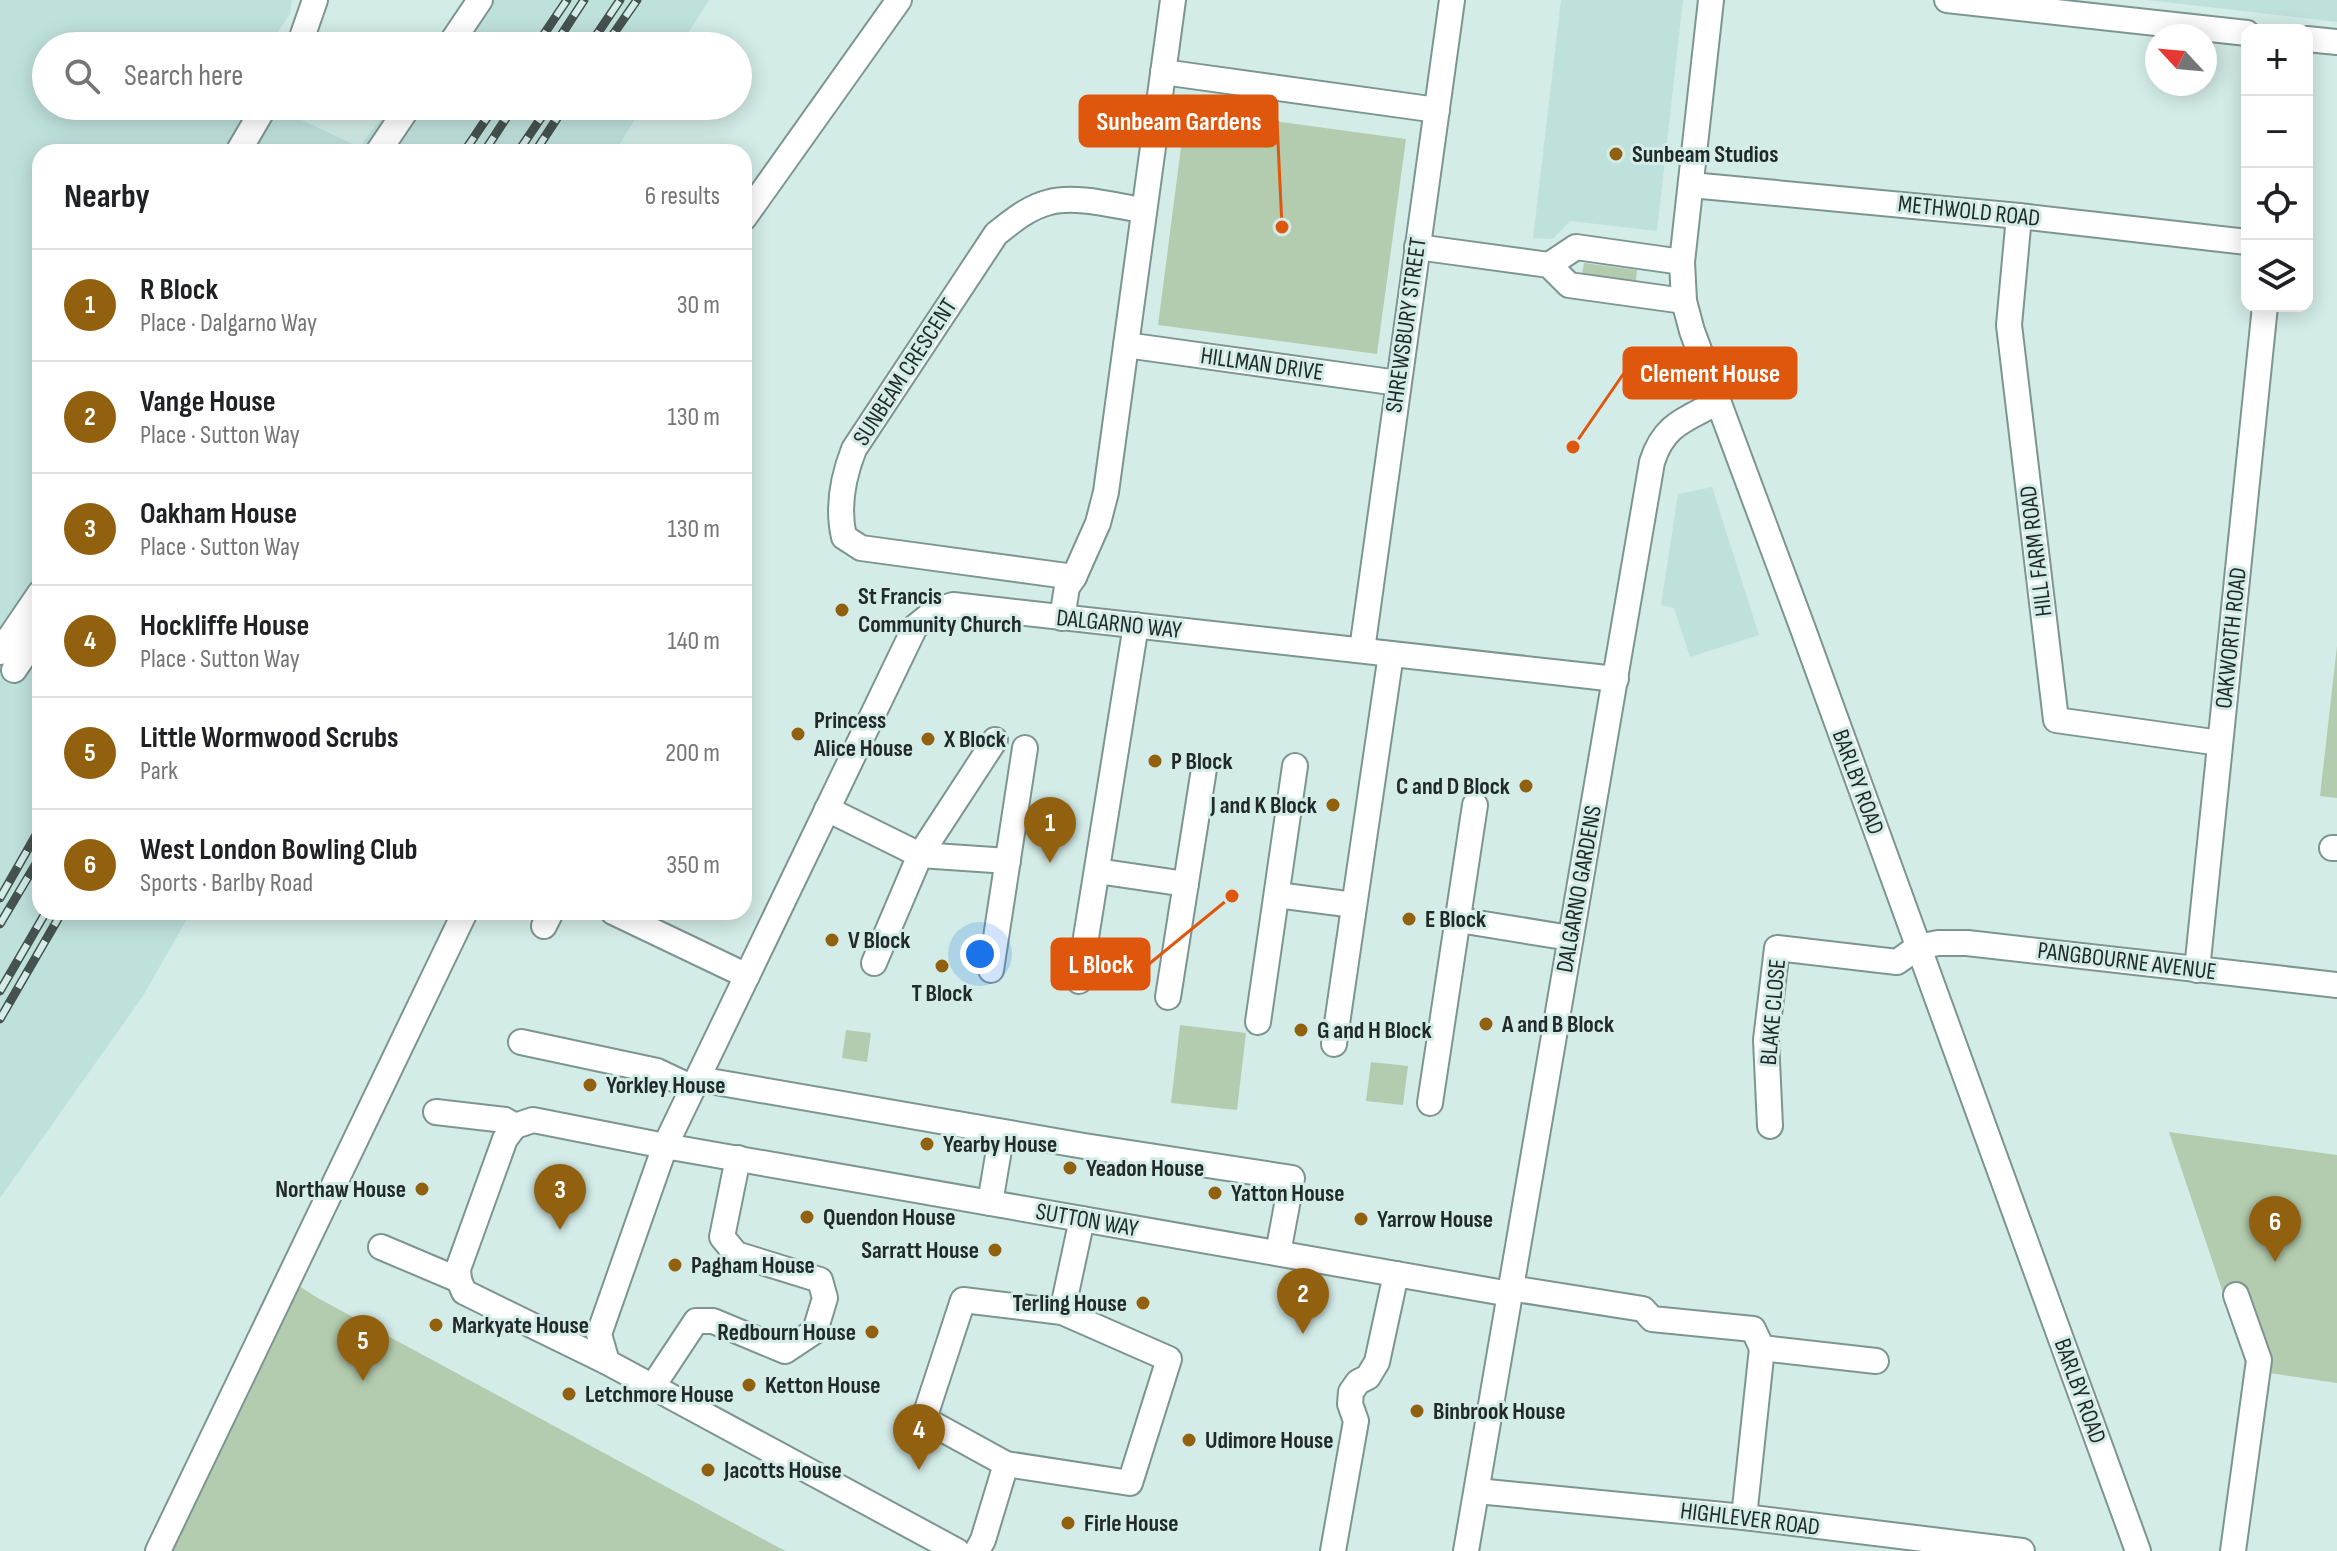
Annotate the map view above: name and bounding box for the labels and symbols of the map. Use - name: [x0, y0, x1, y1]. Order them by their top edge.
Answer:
- north arrow: [2145, 24, 2217, 96]
- callout: Sunbeam Gardens: [1080, 96, 1277, 146]
- text: Sunbeam Gardens: [1097, 107, 1261, 138]
- place label: Sunbeam Studios: [1632, 140, 1778, 169]
- marker: Sunbeam Studios: [1607, 145, 1625, 163]
- street label: METHWOLD ROAD: [1897, 189, 2041, 233]
- street label: SHREWSBURY STREET: [1379, 235, 1433, 415]
- street label: SUNBEAM CRESCENT: [847, 293, 963, 451]
- street label: HILLMAN DRIVE: [1199, 341, 1325, 387]
- callout: Clement House: [1624, 348, 1796, 398]
- text: Clement House: [1640, 359, 1780, 390]
- street label: HILL FARM ROAD: [2014, 484, 2058, 618]
- street label: OAKWORTH ROAD: [2209, 566, 2253, 710]
- place label: St Francis Community Church: [858, 582, 1022, 639]
- marker: St Francis Community Church: [833, 601, 851, 619]
- street label: DALGARNO WAY: [1055, 603, 1183, 645]
- place label: Princess Alice House: [813, 706, 913, 763]
- marker: Princess Alice House: [789, 725, 807, 743]
- place label: X Block: [943, 725, 1006, 754]
- street label: BARLBY ROAD: [1826, 725, 1890, 839]
- marker: X Block: [919, 730, 937, 748]
- place label: P Block: [1171, 747, 1233, 776]
- marker: P Block: [1146, 752, 1164, 770]
- place label: C and D Block: [1396, 772, 1510, 801]
- marker: C and D Block: [1517, 777, 1535, 795]
- place label: J and K Block: [1210, 791, 1317, 820]
- marker: J and K Block: [1324, 796, 1342, 814]
- pin: 1: [1024, 797, 1076, 863]
- street label: DALGARNO GARDENS: [1550, 803, 1608, 975]
- place label: E Block: [1425, 905, 1486, 934]
- marker: E Block: [1400, 910, 1418, 928]
- place label: V Block: [848, 926, 911, 955]
- marker: V Block: [823, 931, 841, 949]
- your location: [960, 934, 1000, 974]
- street label: PANGBOURNE AVENUE: [2036, 936, 2218, 986]
- callout: L Block: [1052, 939, 1149, 989]
- text: L Block: [1068, 950, 1134, 981]
- marker: T Block: [933, 957, 951, 975]
- street label: BLAKE CLOSE: [1754, 958, 1792, 1066]
- place label: T Block: [911, 979, 973, 1008]
- place label: A and B Block: [1501, 1010, 1614, 1039]
- marker: A and B Block: [1477, 1015, 1495, 1033]
- place label: G and H Block: [1317, 1016, 1432, 1045]
- marker: G and H Block: [1292, 1021, 1310, 1039]
- place label: Yorkley House: [606, 1071, 726, 1100]
- marker: Yorkley House: [581, 1076, 599, 1094]
- place label: Yearby House: [943, 1130, 1057, 1159]
- marker: Yearby House: [918, 1135, 936, 1153]
- place label: Yeadon House: [1086, 1154, 1204, 1183]
- marker: Yeadon House: [1061, 1159, 1079, 1177]
- pin: 3: [534, 1164, 586, 1230]
- place label: Northaw House: [275, 1175, 406, 1204]
- place label: Yatton House: [1231, 1179, 1345, 1208]
- marker: Northaw House: [413, 1180, 431, 1198]
- marker: Yatton House: [1206, 1184, 1224, 1202]
- pin: 6: [2249, 1196, 2301, 1262]
- street label: SUTTON WAY: [1033, 1197, 1141, 1243]
- place label: Quendon House: [823, 1203, 955, 1232]
- place label: Yarrow House: [1377, 1205, 1493, 1234]
- marker: Quendon House: [798, 1208, 816, 1226]
- marker: Yarrow House: [1352, 1210, 1370, 1228]
- place label: Sarratt House: [861, 1236, 979, 1265]
- marker: Sarratt House: [986, 1241, 1004, 1259]
- place label: Pagham House: [691, 1251, 815, 1280]
- marker: Pagham House: [666, 1256, 684, 1274]
- pin: 2: [1277, 1268, 1329, 1334]
- place label: Terling House: [1013, 1289, 1127, 1318]
- marker: Terling House: [1134, 1294, 1152, 1312]
- place label: Markyate House: [452, 1311, 589, 1340]
- pin: 5: [337, 1315, 389, 1381]
- marker: Markyate House: [427, 1316, 445, 1334]
- place label: Redbourn House: [717, 1318, 856, 1347]
- marker: Redbourn House: [863, 1323, 881, 1341]
- street label: BARLBY ROAD: [2048, 1334, 2112, 1448]
- place label: Ketton House: [765, 1371, 880, 1400]
- marker: Ketton House: [740, 1376, 758, 1394]
- place label: Letchmore House: [585, 1380, 734, 1409]
- marker: Letchmore House: [560, 1385, 578, 1403]
- place label: Binbrook House: [1433, 1397, 1566, 1426]
- marker: Binbrook House: [1408, 1402, 1426, 1420]
- pin: 4: [893, 1404, 945, 1470]
- place label: Udimore House: [1205, 1426, 1334, 1455]
- marker: Udimore House: [1180, 1431, 1198, 1449]
- place label: Jacotts House: [723, 1456, 842, 1485]
- marker: Jacotts House: [699, 1461, 717, 1479]
- street label: HIGHLEVER ROAD: [1679, 1496, 1821, 1542]
- place label: Firle House: [1084, 1509, 1178, 1538]
- marker: Firle House: [1059, 1514, 1077, 1532]

